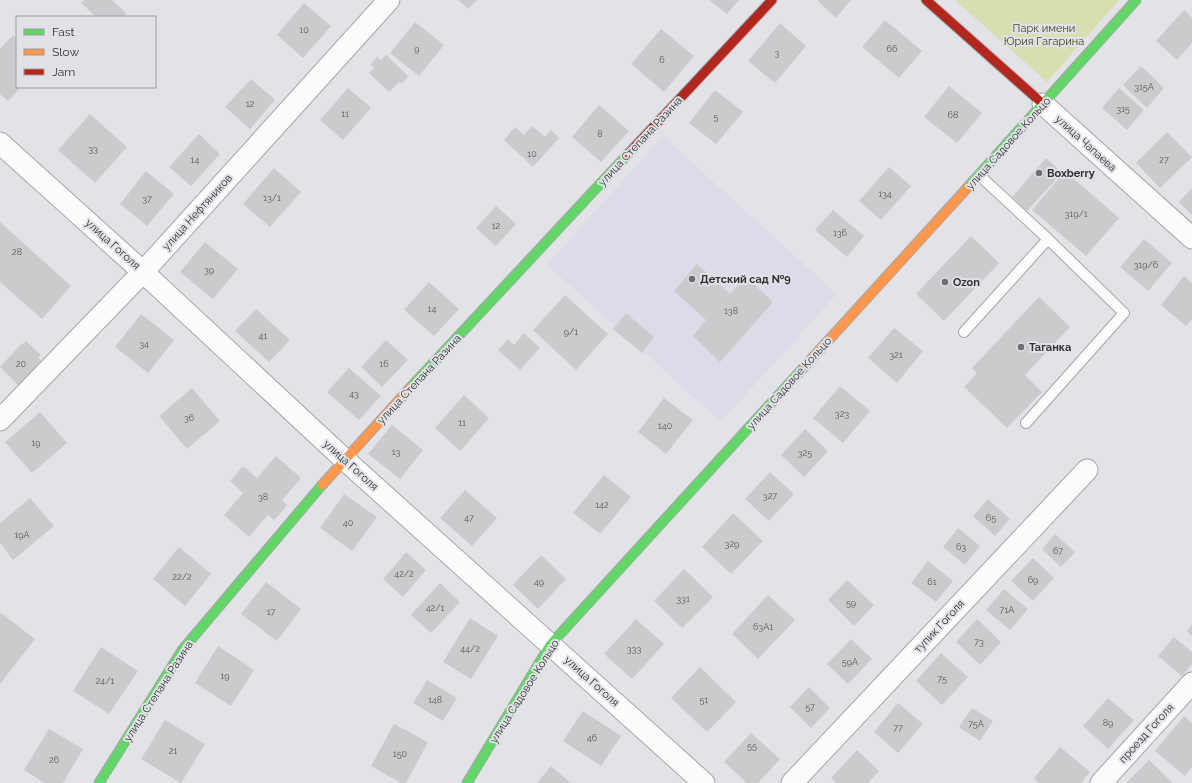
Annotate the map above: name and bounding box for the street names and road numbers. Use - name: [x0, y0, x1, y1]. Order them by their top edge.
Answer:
- street label: улица Степана Разина: [596, 94, 685, 189]
- street label: улица Садовое Кольцо: [963, 94, 1054, 192]
- street label: улица Чапаева: [1052, 113, 1119, 174]
- street label: улица Нефтяников: [160, 172, 235, 253]
- street label: улица Гоголя: [83, 216, 143, 272]
- street label: улица Степана Разина: [375, 332, 464, 427]
- street label: улица Садовое Кольцо: [744, 334, 835, 432]
- street label: улица Гоголя: [321, 437, 381, 493]
- street label: тупик Гоголя: [912, 597, 967, 656]
- street label: улица Садовое Кольцо: [487, 637, 562, 746]
- street label: улица Степана Разина: [121, 638, 196, 744]
- street label: улица Гоголя: [562, 653, 622, 709]
- street label: проезд Гоголя: [1116, 701, 1176, 766]

